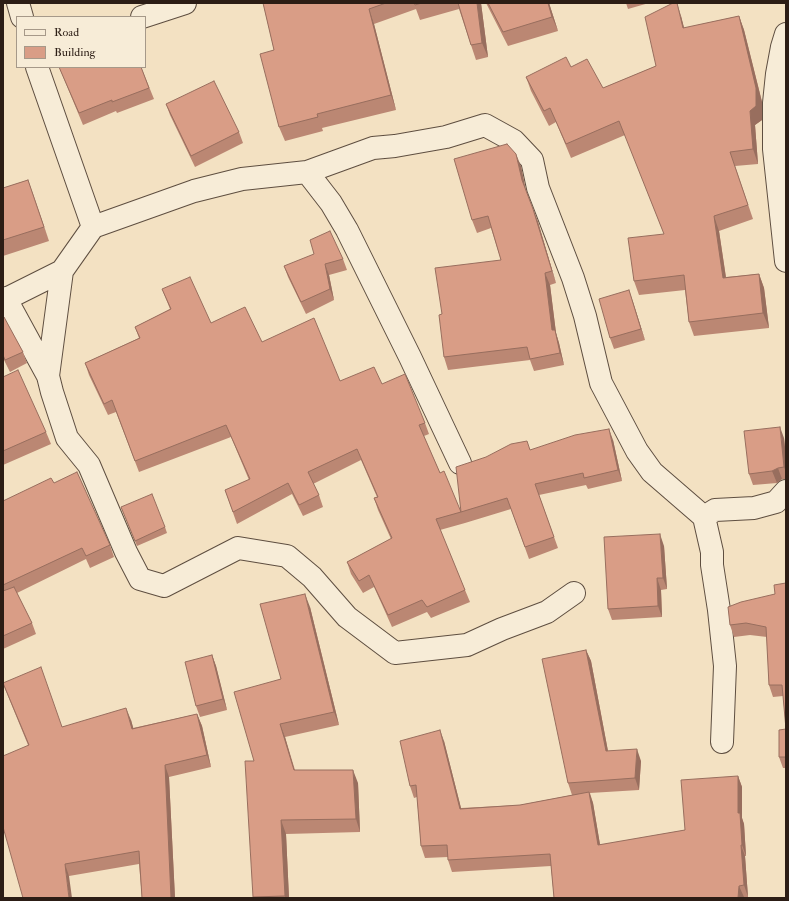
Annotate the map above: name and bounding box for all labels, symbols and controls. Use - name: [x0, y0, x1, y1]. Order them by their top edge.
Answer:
- legend: [16, 16, 146, 68]
- text: Road: [54, 25, 79, 40]
- text: Building: [54, 45, 95, 60]

